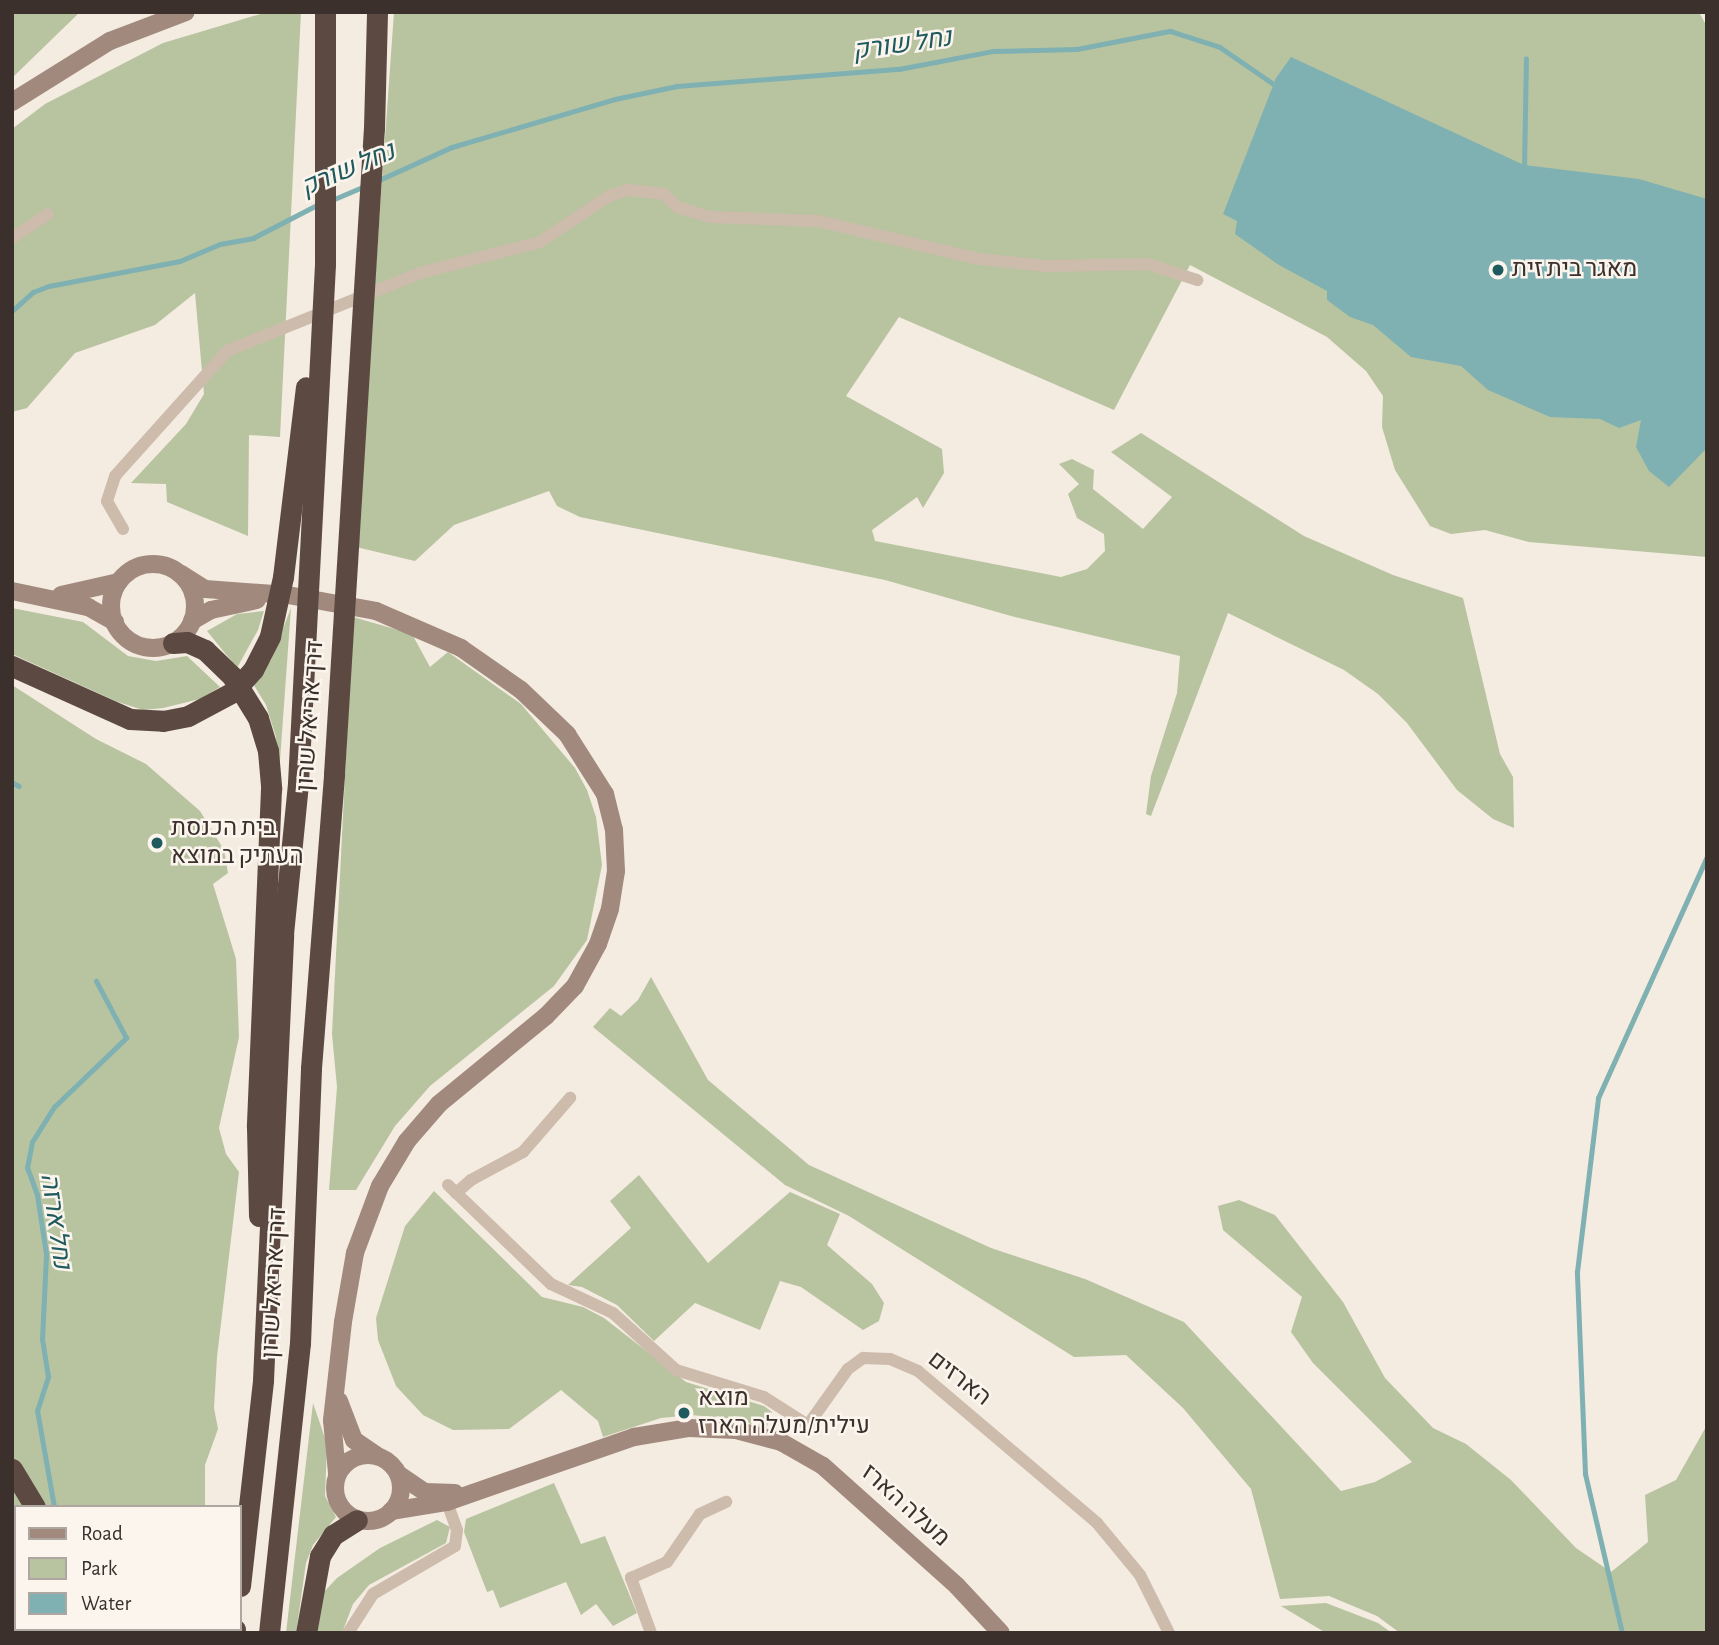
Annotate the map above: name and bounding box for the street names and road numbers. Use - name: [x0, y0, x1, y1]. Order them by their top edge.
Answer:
- street label: דרך אריאל שרון: [291, 640, 331, 792]
- street label: דרך אריאל שרון: [257, 1207, 293, 1359]
- street label: הארזים: [922, 1345, 996, 1413]
- street label: מעלה הארז: [855, 1459, 955, 1553]

